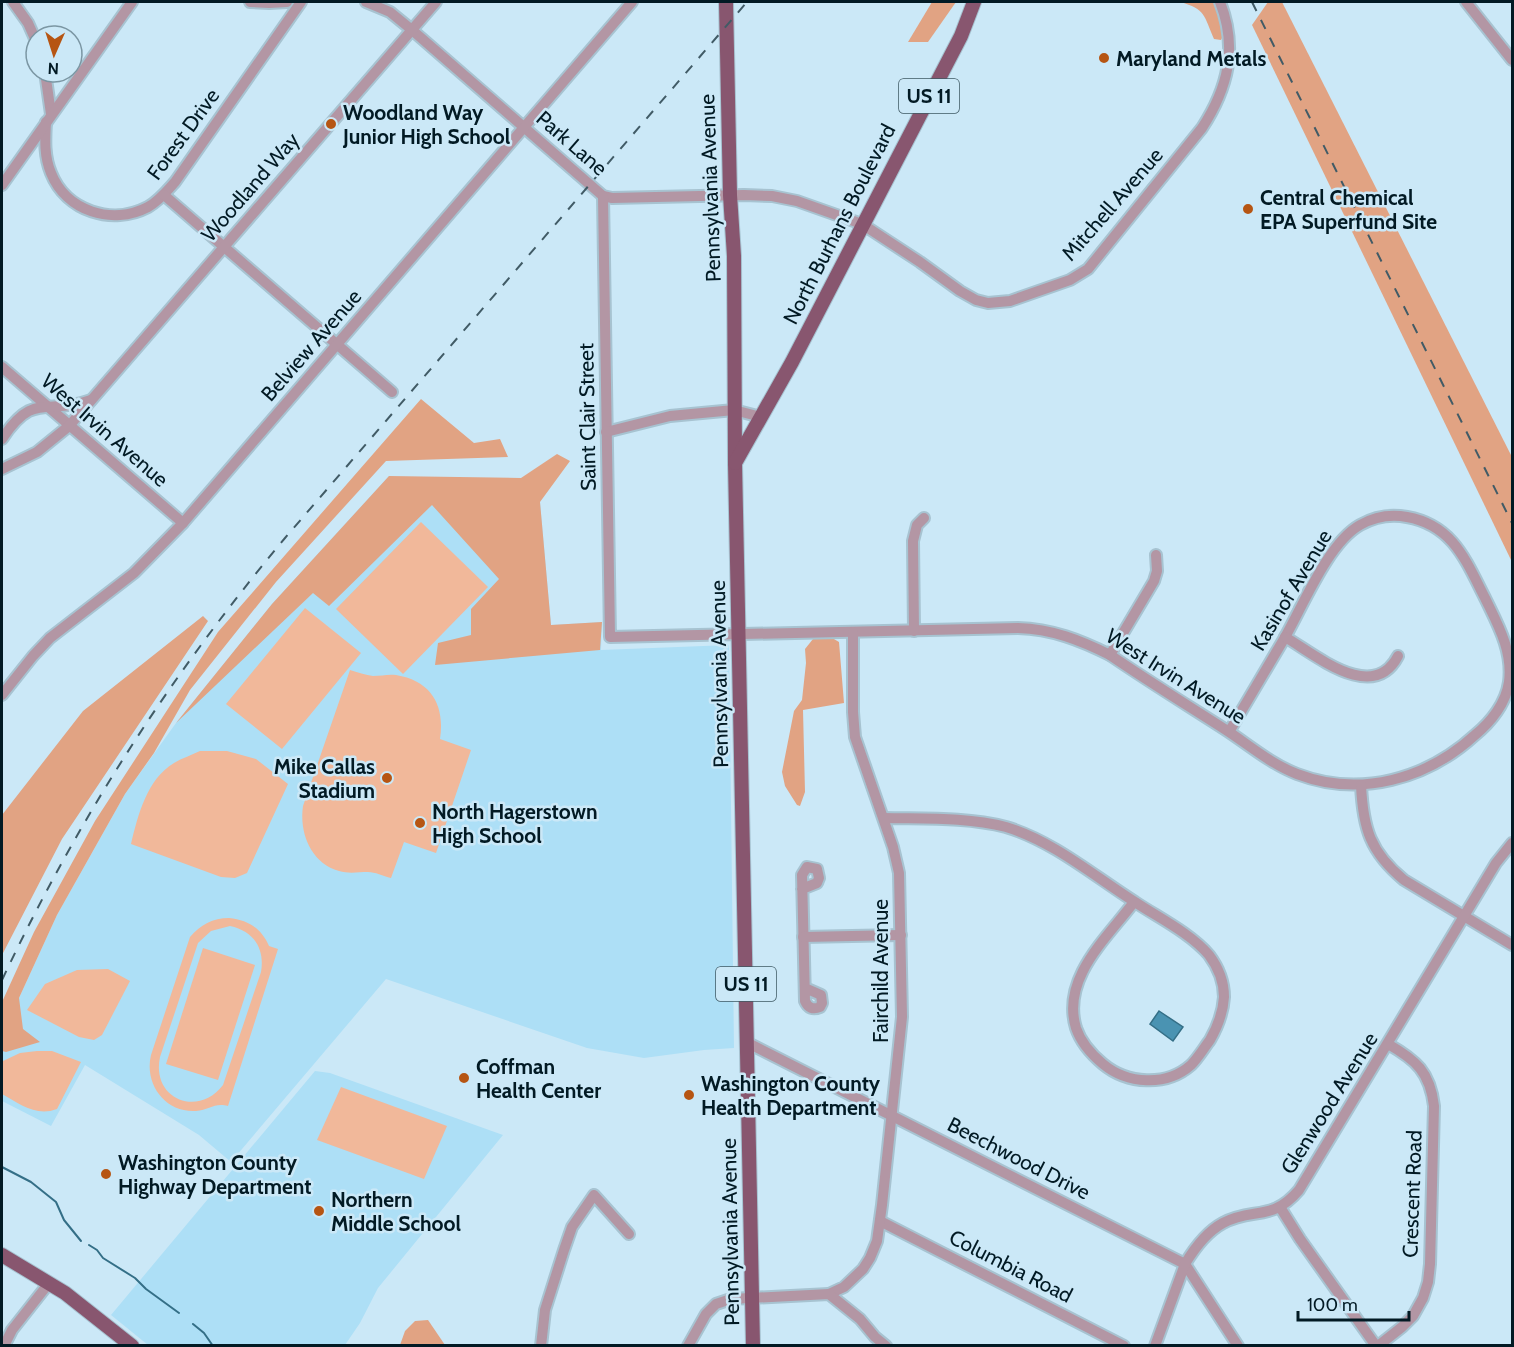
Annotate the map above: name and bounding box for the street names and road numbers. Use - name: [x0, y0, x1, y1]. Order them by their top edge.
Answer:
- road number: US 11: [899, 79, 959, 113]
- street label: Forest Drive: [142, 83, 225, 184]
- street label: Pennsylvania Avenue: [694, 93, 726, 282]
- street label: Park Lane: [531, 105, 613, 181]
- street label: North Burhans Boulevard: [778, 120, 900, 328]
- street label: Woodland Way: [196, 127, 304, 247]
- street label: Mitchell Avenue: [1056, 142, 1168, 265]
- street label: Belview Avenue: [256, 284, 367, 406]
- street label: Saint Clair Street: [573, 343, 601, 491]
- street label: West Irvin Avenue: [36, 368, 174, 492]
- street label: Kasinof Avenue: [1245, 525, 1337, 655]
- street label: Pennsylvania Avenue: [705, 580, 733, 768]
- street label: West Irvin Avenue: [1102, 623, 1251, 729]
- street label: Fairchild Avenue: [868, 899, 893, 1043]
- road number: US 11: [716, 967, 776, 1001]
- street label: Glenwood Avenue: [1275, 1027, 1383, 1178]
- street label: Beechwood Drive: [944, 1111, 1095, 1205]
- street label: Crescent Road: [1397, 1130, 1427, 1258]
- street label: Pennsylvania Avenue: [716, 1138, 744, 1326]
- street label: Columbia Road: [945, 1224, 1077, 1308]

